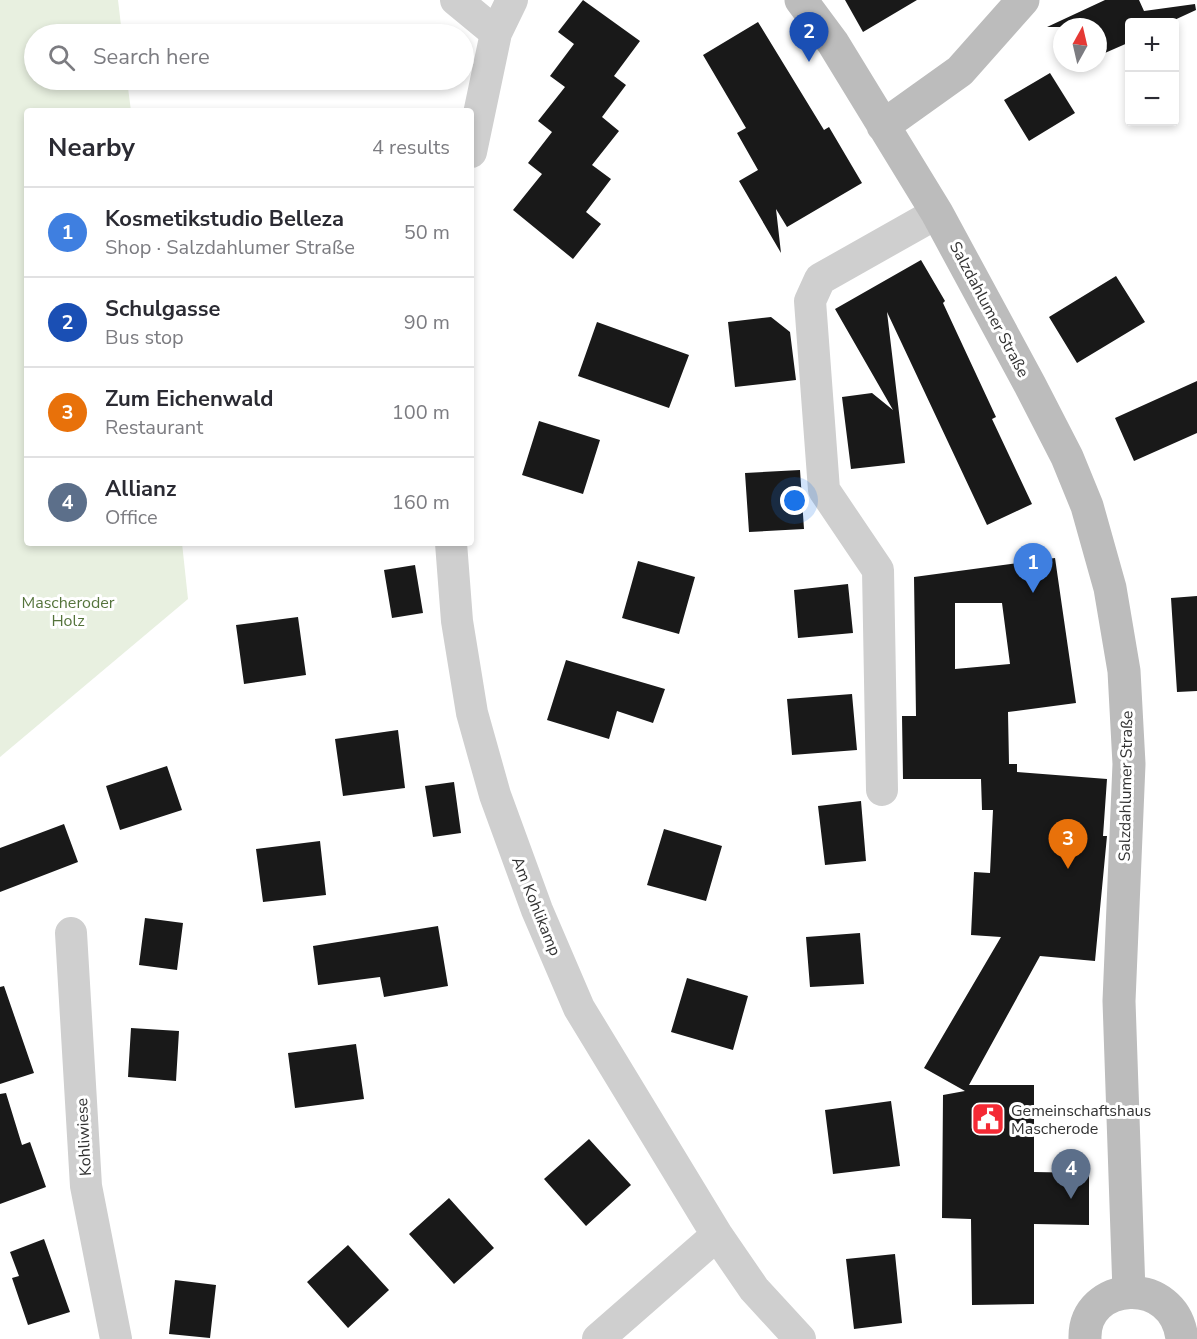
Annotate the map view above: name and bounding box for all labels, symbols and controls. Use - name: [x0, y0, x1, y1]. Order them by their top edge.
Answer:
- pin: 2: [790, 13, 828, 62]
- north arrow: [1053, 18, 1107, 72]
- map controls: [1125, 18, 1179, 126]
- button: +: [1125, 18, 1179, 72]
- search box: [24, 24, 474, 90]
- icon: search: [45, 41, 78, 74]
- text: Search here: [93, 42, 210, 72]
- button: −: [1125, 72, 1179, 126]
- text: Nearby: [48, 130, 135, 165]
- text: 4 results: [372, 134, 450, 161]
- text: Kosmetikstudio Belleza: [105, 204, 344, 234]
- text: 1: [62, 219, 74, 246]
- text: 50 m: [404, 219, 450, 246]
- text: Shop · Salzdahlumer Straße: [105, 234, 355, 261]
- street label: Salzdahlumer Straße: [944, 238, 1034, 381]
- text: Schulgasse: [105, 294, 221, 324]
- text: 2: [62, 309, 74, 336]
- text: 90 m: [404, 309, 450, 336]
- text: Bus stop: [105, 324, 184, 351]
- text: Zum Eichenwald: [105, 384, 273, 414]
- text: 3: [62, 399, 74, 426]
- text: 100 m: [392, 399, 450, 426]
- text: Restaurant: [105, 414, 203, 441]
- text: Allianz: [105, 474, 176, 504]
- your location: [780, 486, 809, 515]
- text: 4: [62, 489, 74, 516]
- text: 160 m: [392, 489, 450, 516]
- text: Office: [105, 504, 158, 531]
- pin: 1: [1014, 544, 1052, 593]
- park label: Mascheroder Holz: [22, 592, 115, 632]
- street label: Salzdahlumer Straße: [1114, 710, 1138, 862]
- pin: 3: [1048, 820, 1088, 869]
- street label: Am Kohlikamp: [506, 854, 566, 959]
- street label: Kohliwiese: [71, 1097, 97, 1177]
- place label: Gemeinschaftshaus Mascherode: [1011, 1100, 1151, 1140]
- public building icon: Gemeinschaftshaus Mascherode: [970, 1101, 1006, 1137]
- pin: 4: [1052, 1150, 1090, 1199]

